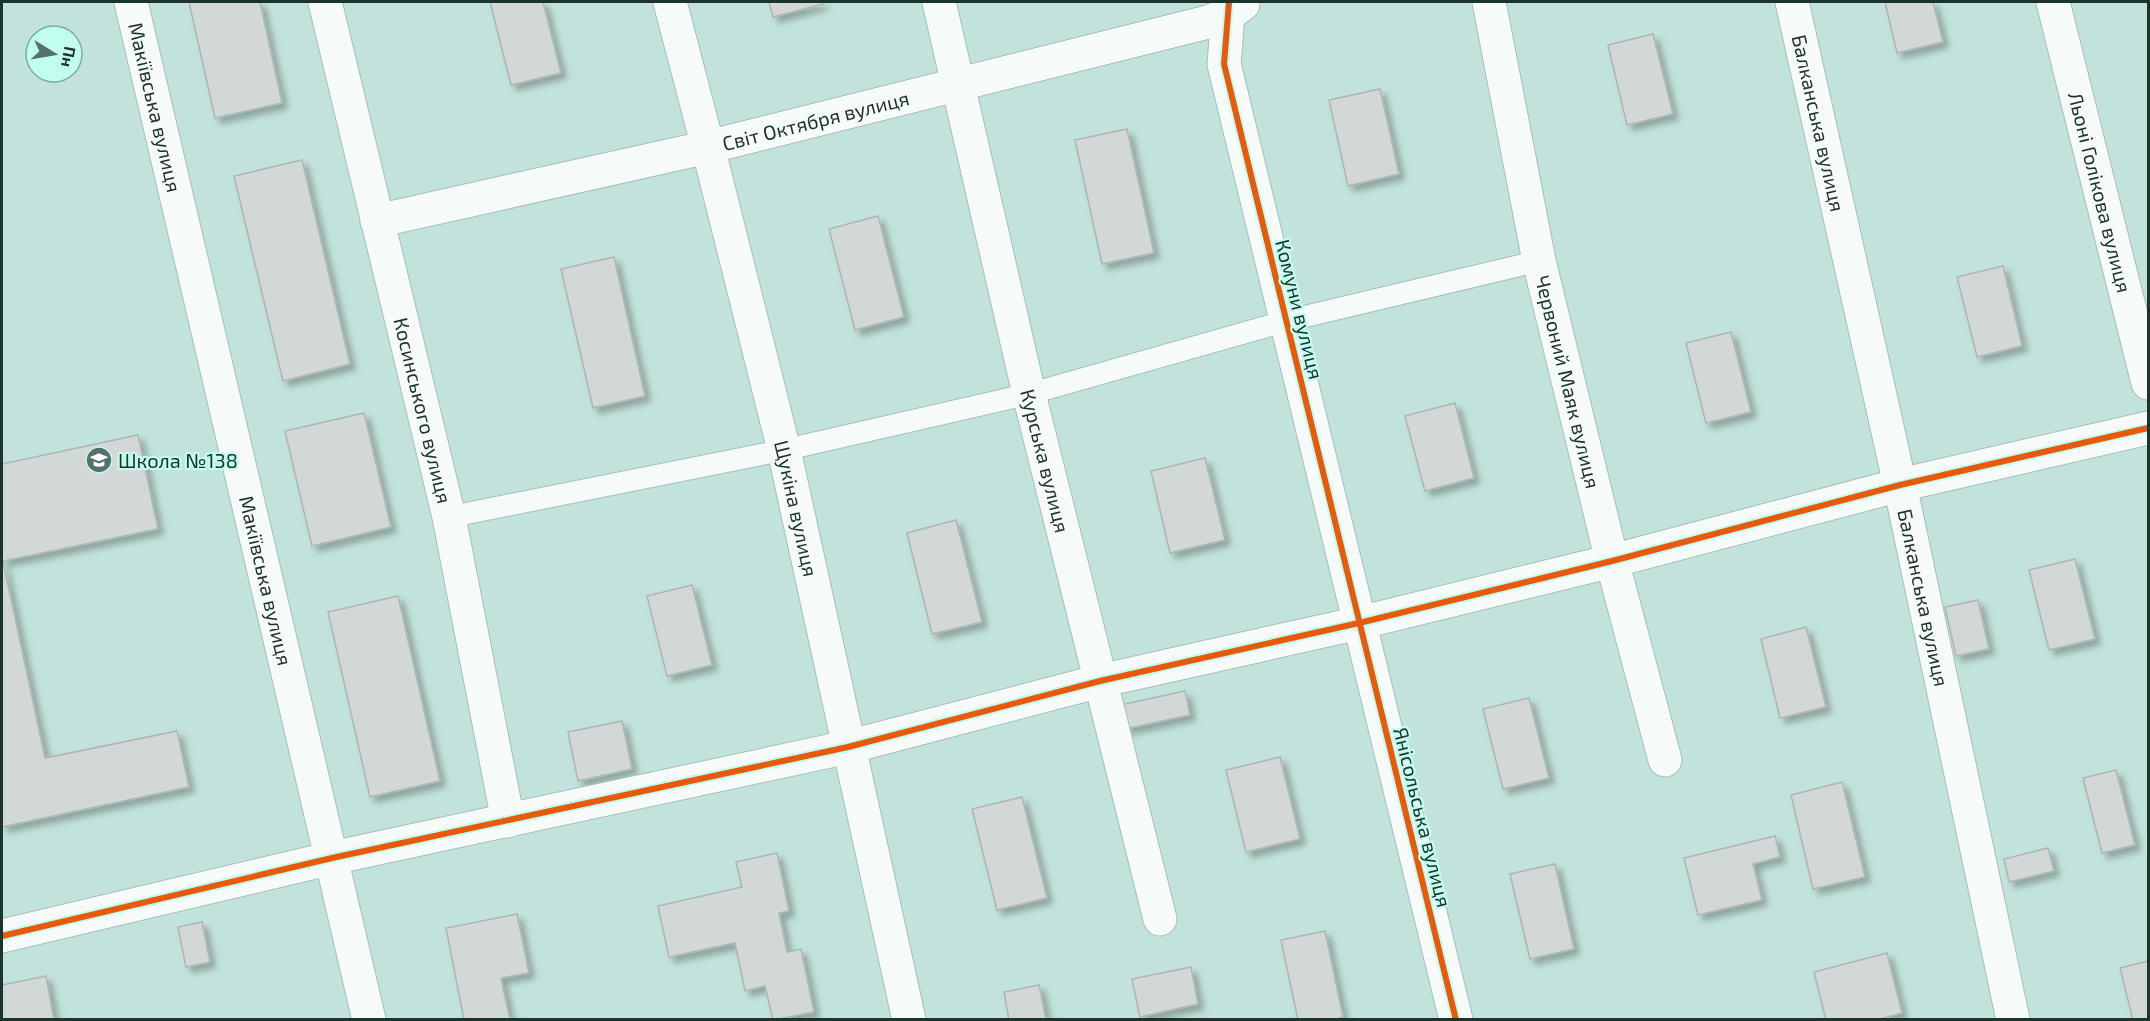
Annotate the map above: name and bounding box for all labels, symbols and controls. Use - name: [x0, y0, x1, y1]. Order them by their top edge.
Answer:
- street label: Макіївська вулиця: [124, 20, 187, 194]
- north arrow: [24, 24, 84, 84]
- street label: Балканська вулиця: [1788, 32, 1850, 214]
- text: Пн: [58, 45, 81, 69]
- street label: Світ Октября вулиця: [720, 85, 911, 155]
- street label: Льоні Голікова вулиця: [2064, 89, 2137, 295]
- street label: Комуни вулиця: [1270, 237, 1329, 382]
- street label: Червоний Маяк вулиця: [1531, 273, 1606, 491]
- street label: Косинського вулиця: [389, 315, 457, 506]
- street label: Курська вулиця: [1016, 386, 1075, 535]
- street label: Щукіна вулиця: [770, 438, 823, 579]
- school or university icon: Школа №138: [84, 445, 114, 475]
- place label: Школа №138: [118, 448, 238, 472]
- street label: Макіївська вулиця: [235, 493, 298, 668]
- street label: Балканська вулиця: [1893, 507, 1954, 689]
- street label: Янісольська вулиця: [1388, 725, 1457, 910]

